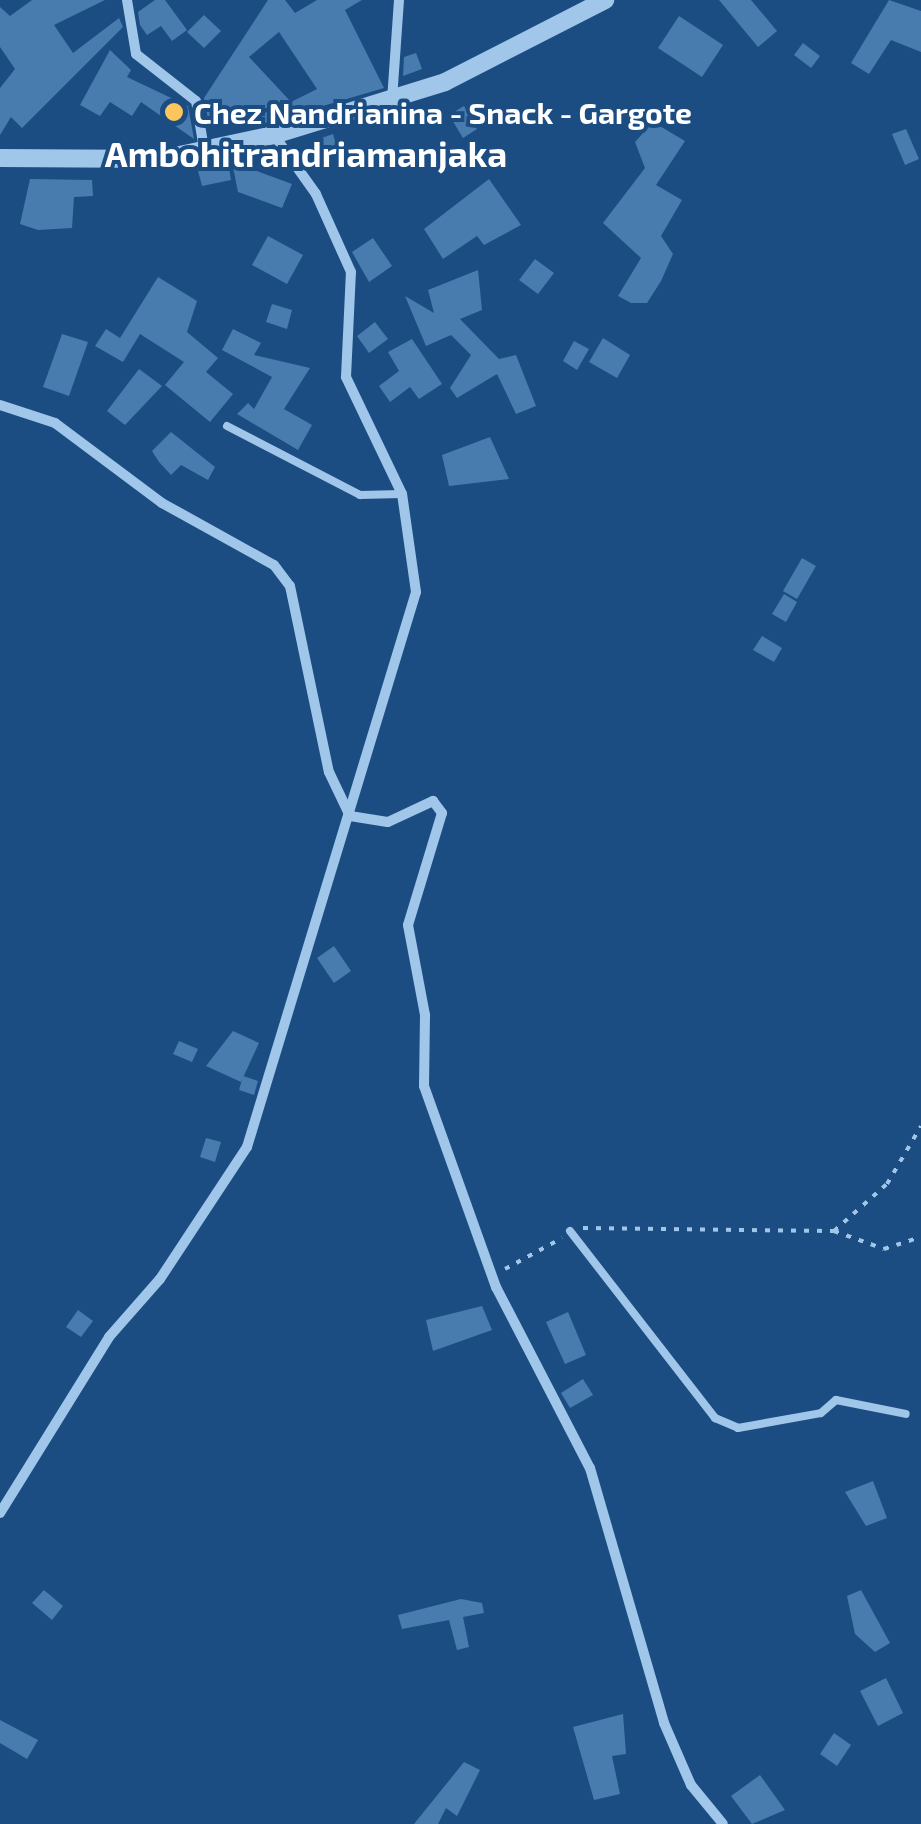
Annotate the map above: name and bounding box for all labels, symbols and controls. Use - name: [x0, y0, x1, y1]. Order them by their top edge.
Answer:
- place label: Chez Nandrianina - Snack - Gargote: [194, 94, 692, 130]
- marker: Chez Nandrianina - Snack - Gargote: [163, 101, 185, 123]
- district label: Ambohitrandriamanjaka: [105, 132, 507, 174]

